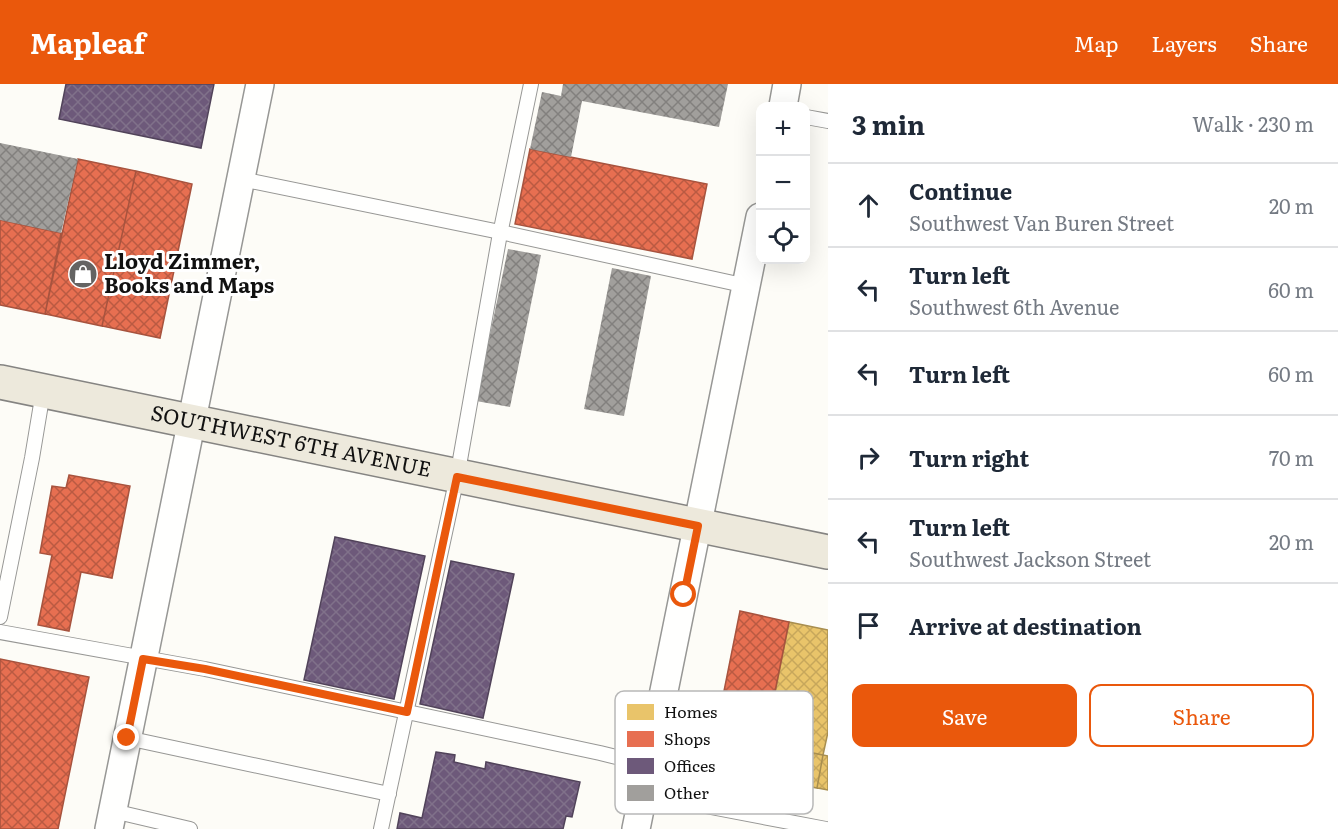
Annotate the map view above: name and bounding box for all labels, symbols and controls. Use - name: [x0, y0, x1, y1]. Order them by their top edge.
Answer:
- text: Mapleaf: [30, 21, 145, 63]
- text: Map: [1074, 27, 1119, 58]
- text: Layers: [1152, 27, 1217, 58]
- text: Share: [1250, 27, 1308, 58]
- map controls: [756, 102, 810, 264]
- button: +: [756, 102, 810, 156]
- text: 3 min: [852, 104, 925, 143]
- text: Walk · 230 m: [1192, 108, 1314, 138]
- button: −: [756, 156, 810, 210]
- text: Continue: [909, 174, 1012, 207]
- icon: ahead: [852, 189, 885, 222]
- text: 20 m: [1269, 190, 1314, 220]
- text: Southwest Van Buren Street: [909, 207, 1174, 237]
- button: locate: [756, 210, 810, 264]
- place label: Lloyd Zimmer, Books and Maps: [104, 244, 274, 299]
- shop icon: Lloyd Zimmer, Books and Maps: [67, 258, 99, 290]
- text: Turn left: [909, 258, 1010, 291]
- icon: left: [852, 273, 885, 306]
- text: 60 m: [1268, 274, 1314, 304]
- text: Southwest 6th Avenue: [909, 291, 1119, 321]
- icon: left: [852, 357, 885, 390]
- text: Turn left: [909, 357, 1010, 390]
- text: 60 m: [1268, 358, 1314, 388]
- street label: SOUTHWEST 6TH AVENUE: [149, 395, 434, 483]
- icon: right: [852, 441, 885, 474]
- text: Turn right: [909, 441, 1029, 474]
- text: 70 m: [1269, 442, 1314, 472]
- text: Turn left: [909, 510, 1010, 543]
- icon: left: [852, 525, 885, 558]
- text: 20 m: [1269, 526, 1314, 556]
- text: Southwest Jackson Street: [909, 543, 1151, 573]
- route start: [670, 581, 696, 607]
- icon: arrive: [852, 609, 885, 642]
- text: Arrive at destination: [909, 609, 1142, 642]
- button: Save: [852, 684, 1077, 747]
- button: Share: [1089, 684, 1314, 747]
- legend: [615, 691, 813, 814]
- text: Homes: [664, 699, 717, 723]
- route end: [113, 724, 139, 750]
- text: Shops: [664, 726, 710, 750]
- text: Offices: [664, 753, 715, 777]
- text: Other: [664, 780, 709, 804]

